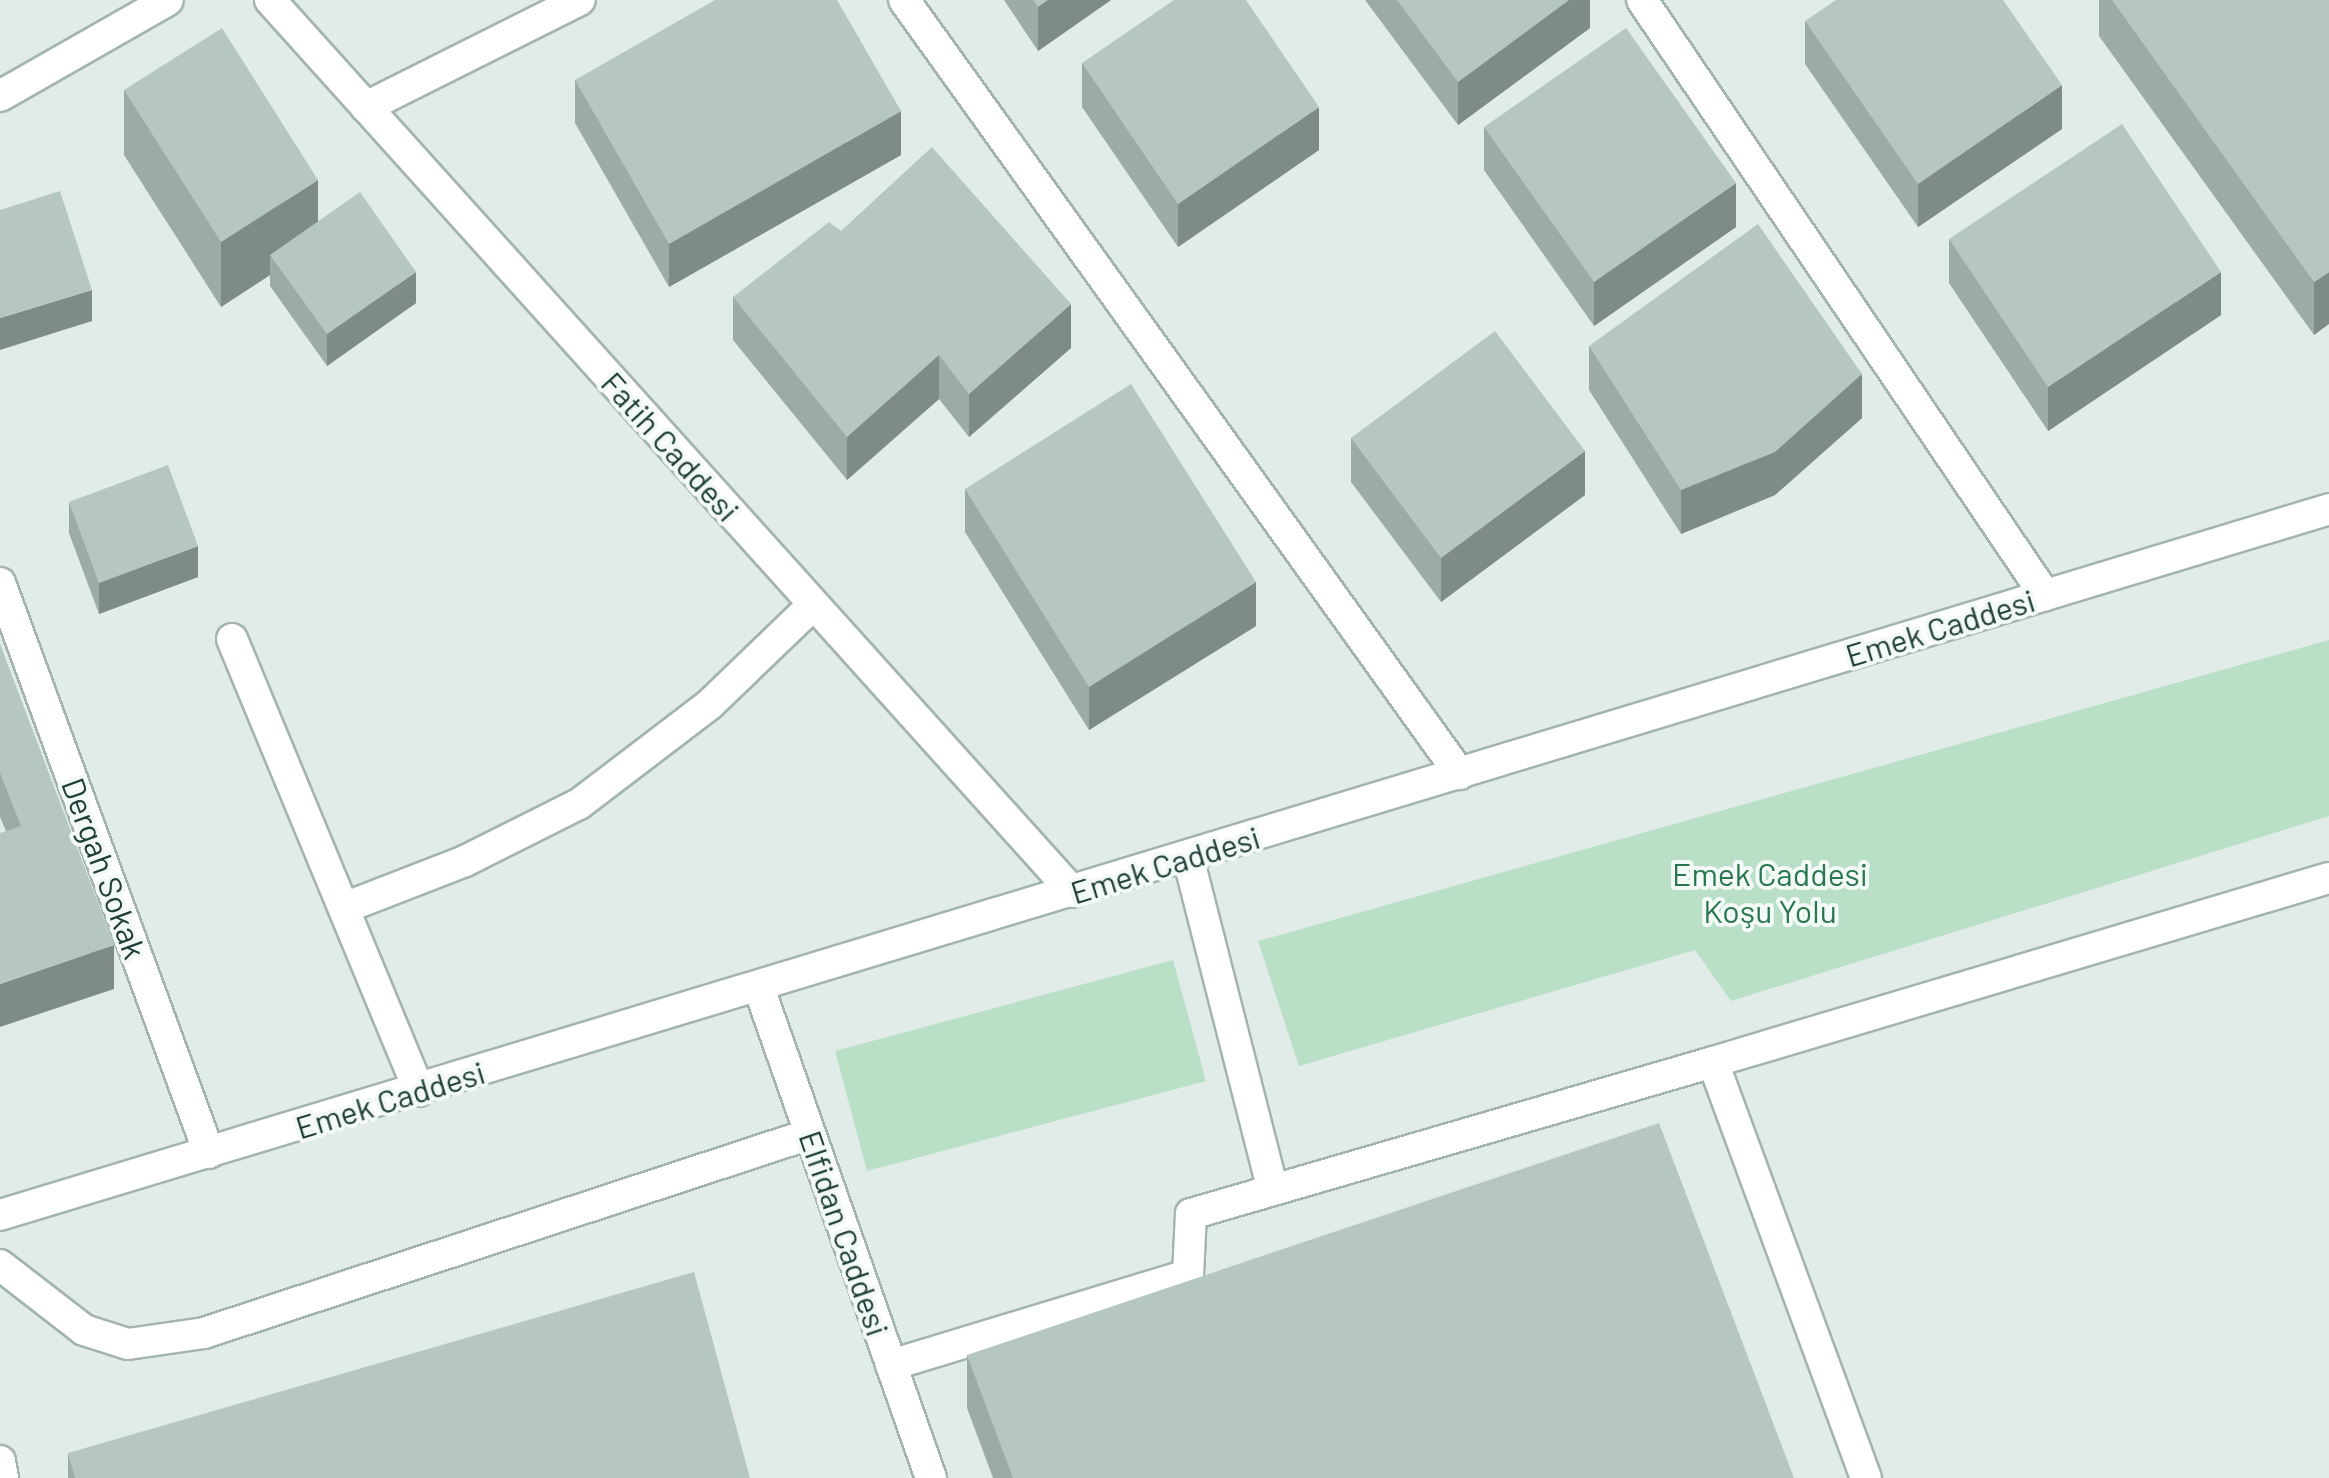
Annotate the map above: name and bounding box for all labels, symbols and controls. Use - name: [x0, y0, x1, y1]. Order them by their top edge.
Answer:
- street label: Fatih Caddesi: [594, 363, 748, 529]
- street label: Emek Caddesi: [1841, 580, 2039, 674]
- street label: Dergah Sokak: [55, 772, 155, 964]
- street label: Emek Caddesi: [1066, 817, 1264, 911]
- park label: Emek Caddesi Koşu Yolu: [1672, 855, 1868, 930]
- street label: Emek Caddesi: [291, 1052, 489, 1146]
- street label: Elfidan Caddesi: [792, 1125, 898, 1341]

